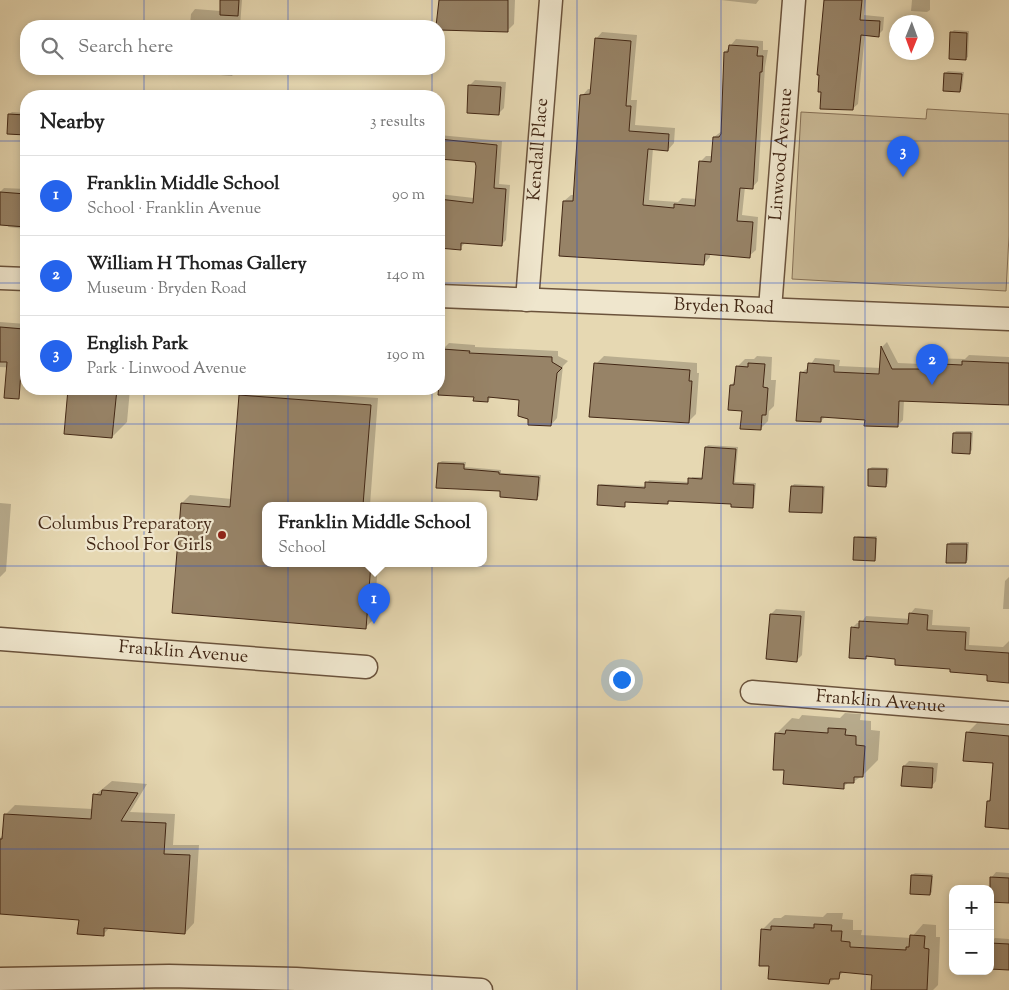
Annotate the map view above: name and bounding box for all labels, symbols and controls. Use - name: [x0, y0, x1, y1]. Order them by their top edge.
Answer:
- north arrow: [889, 15, 934, 60]
- search box: [20, 20, 445, 75]
- icon: search: [38, 34, 66, 62]
- text: Search here: [78, 34, 173, 61]
- street label: Linwood Avenue: [764, 87, 800, 222]
- street label: Kendall Place: [522, 97, 556, 202]
- text: Nearby: [40, 108, 105, 138]
- text: 3 results: [370, 111, 425, 134]
- pin: 3: [887, 136, 919, 177]
- text: Franklin Middle School: [87, 171, 280, 198]
- text: 1: [53, 184, 59, 207]
- text: 90 m: [392, 184, 425, 207]
- text: School · Franklin Avenue: [87, 198, 261, 221]
- text: William H Thomas Gallery: [87, 251, 307, 278]
- text: 2: [52, 264, 60, 287]
- text: 140 m: [387, 264, 425, 287]
- text: Museum · Bryden Road: [87, 278, 247, 301]
- street label: Bryden Road: [673, 292, 774, 322]
- text: English Park: [87, 331, 188, 358]
- text: 3: [53, 344, 59, 367]
- text: 190 m: [387, 344, 425, 367]
- pin: 2: [916, 344, 948, 385]
- text: Park · Linwood Avenue: [87, 358, 247, 381]
- popup: [262, 502, 487, 567]
- text: Franklin Middle School: [278, 510, 471, 537]
- place label: Columbus Preparatory School For Girls: [38, 512, 212, 559]
- marker: Columbus Preparatory School For Girls: [216, 529, 228, 541]
- text: School: [278, 537, 326, 560]
- pin: 1: [358, 583, 390, 624]
- street label: Franklin Avenue: [118, 635, 249, 671]
- your location: [609, 667, 635, 693]
- street label: Franklin Avenue: [815, 684, 946, 721]
- map controls: [949, 885, 994, 975]
- button: +: [949, 885, 994, 930]
- button: −: [949, 930, 994, 975]

